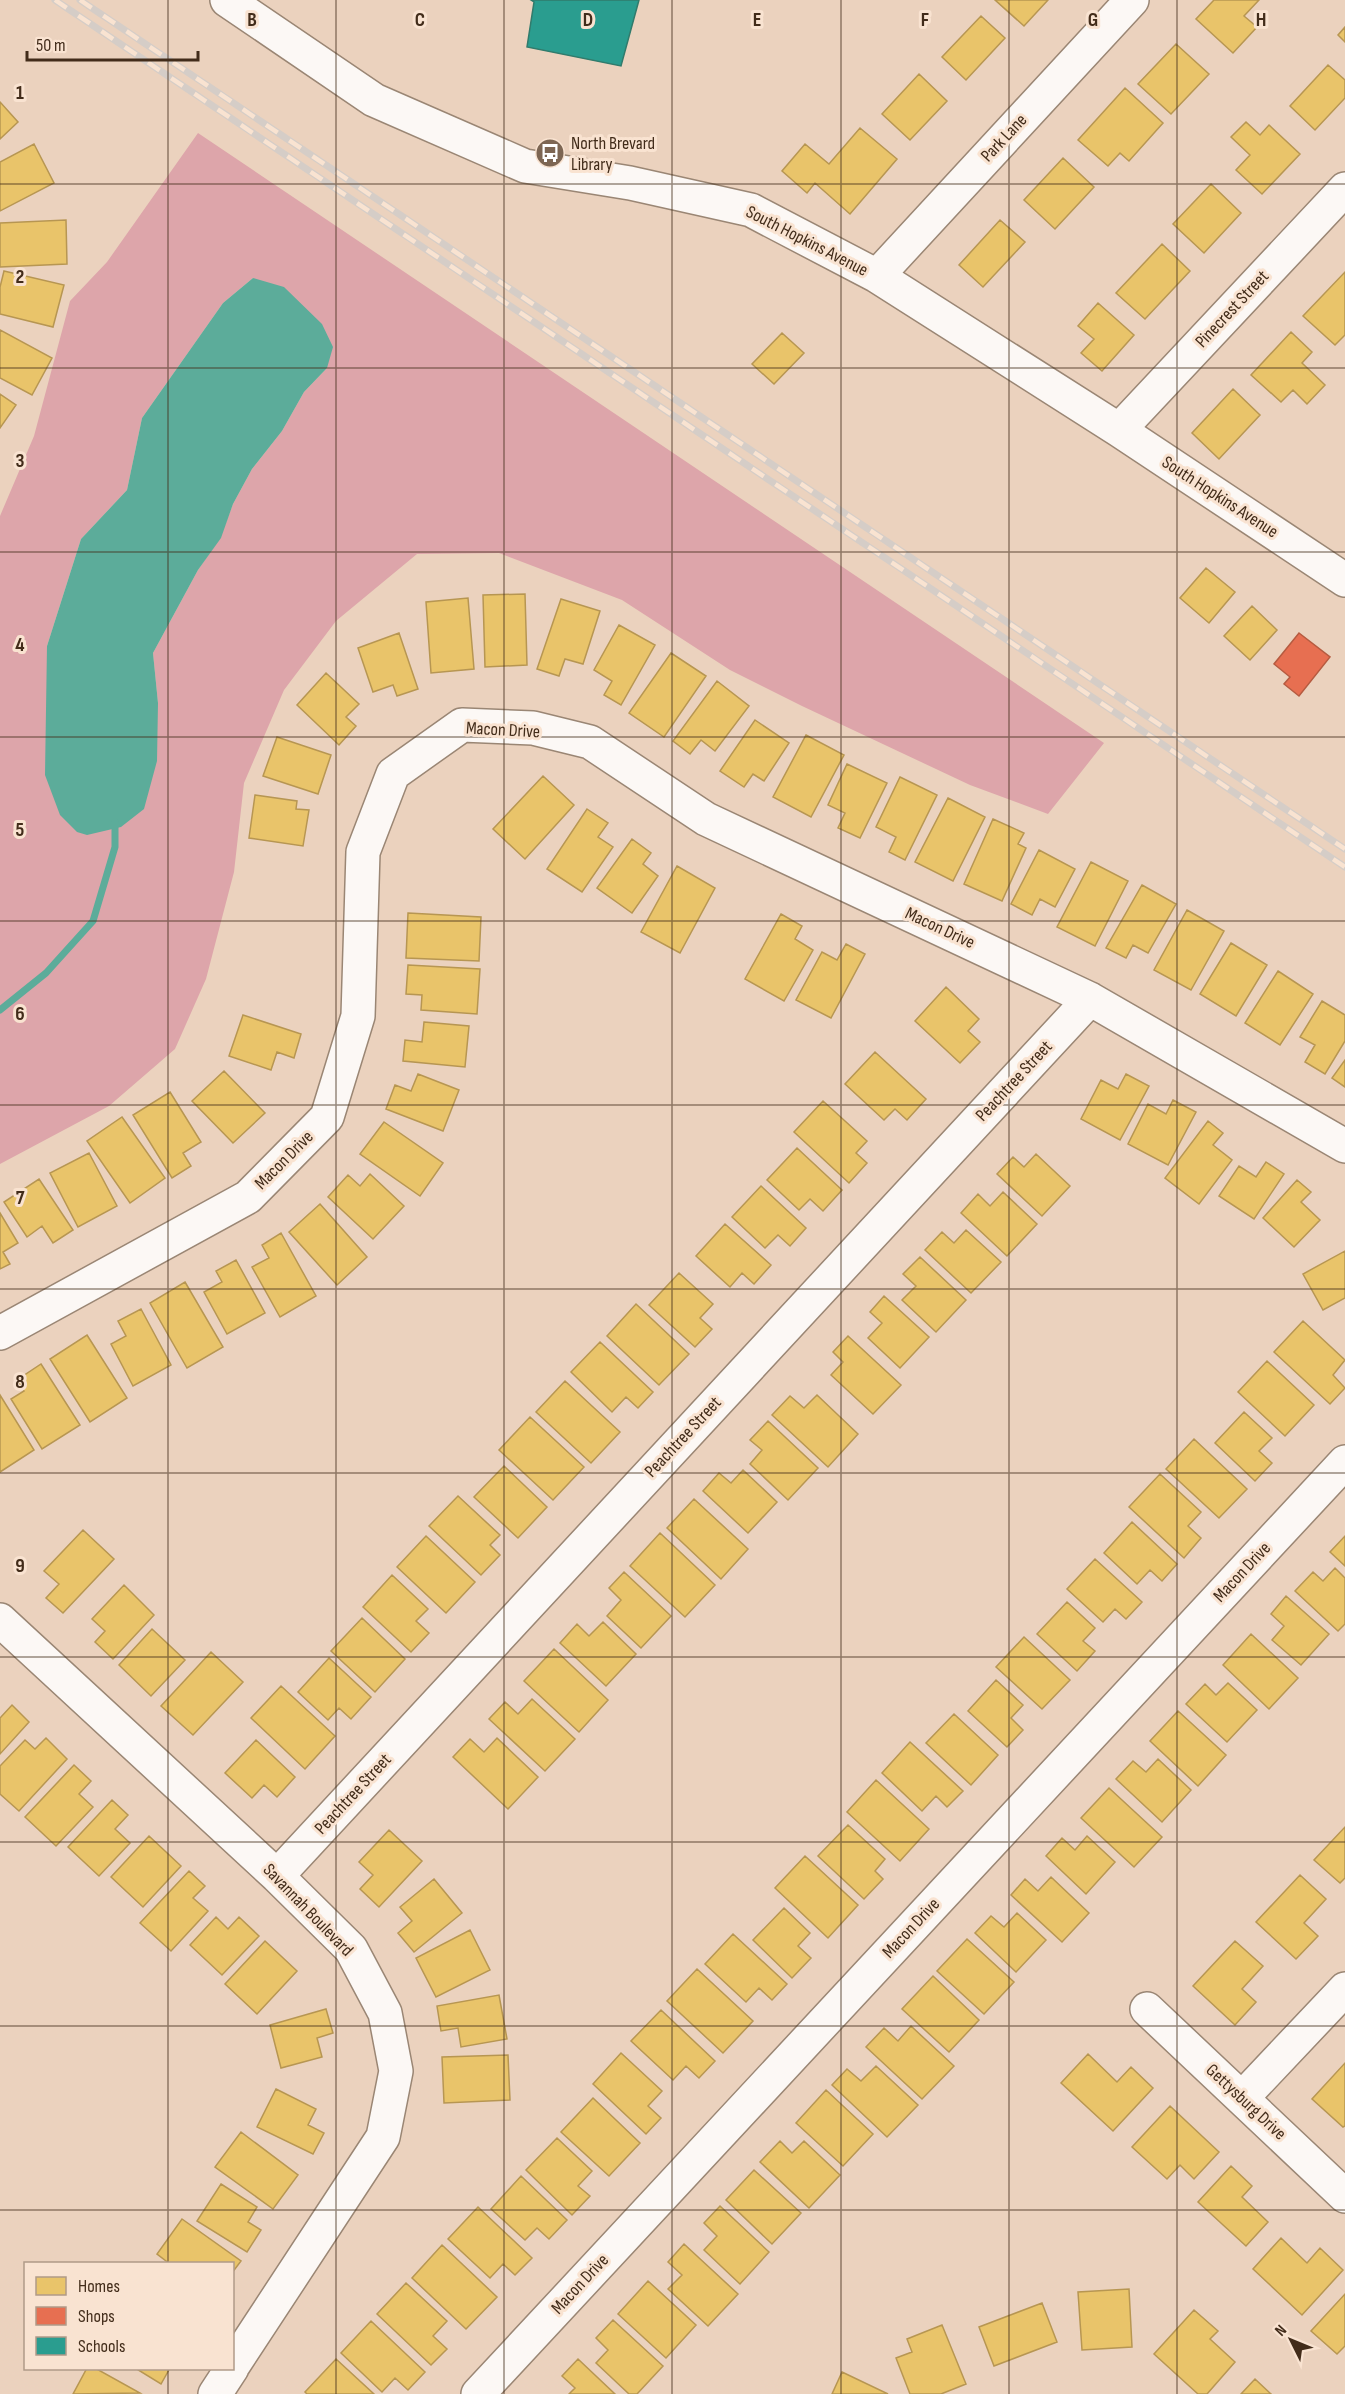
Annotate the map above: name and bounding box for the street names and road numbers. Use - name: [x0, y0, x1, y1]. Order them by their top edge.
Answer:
- street label: Park Lane: [977, 110, 1031, 166]
- street label: South Hopkins Avenue: [742, 201, 872, 281]
- street label: Pinecrest Street: [1191, 266, 1273, 352]
- street label: South Hopkins Avenue: [1158, 452, 1282, 542]
- street label: Macon Drive: [465, 718, 541, 742]
- street label: Macon Drive: [902, 903, 978, 953]
- street label: Peachtree Street: [971, 1036, 1057, 1126]
- street label: Macon Drive: [250, 1126, 318, 1194]
- street label: Peachtree Street: [640, 1392, 726, 1482]
- street label: Macon Drive: [1209, 1538, 1275, 1606]
- street label: Peachtree Street: [310, 1749, 396, 1839]
- street label: Savannah Boulevard: [259, 1859, 357, 1961]
- street label: Macon Drive: [878, 1894, 944, 1962]
- street label: Gettysburg Drive: [1202, 2060, 1290, 2144]
- street label: Macon Drive: [547, 2250, 613, 2318]

